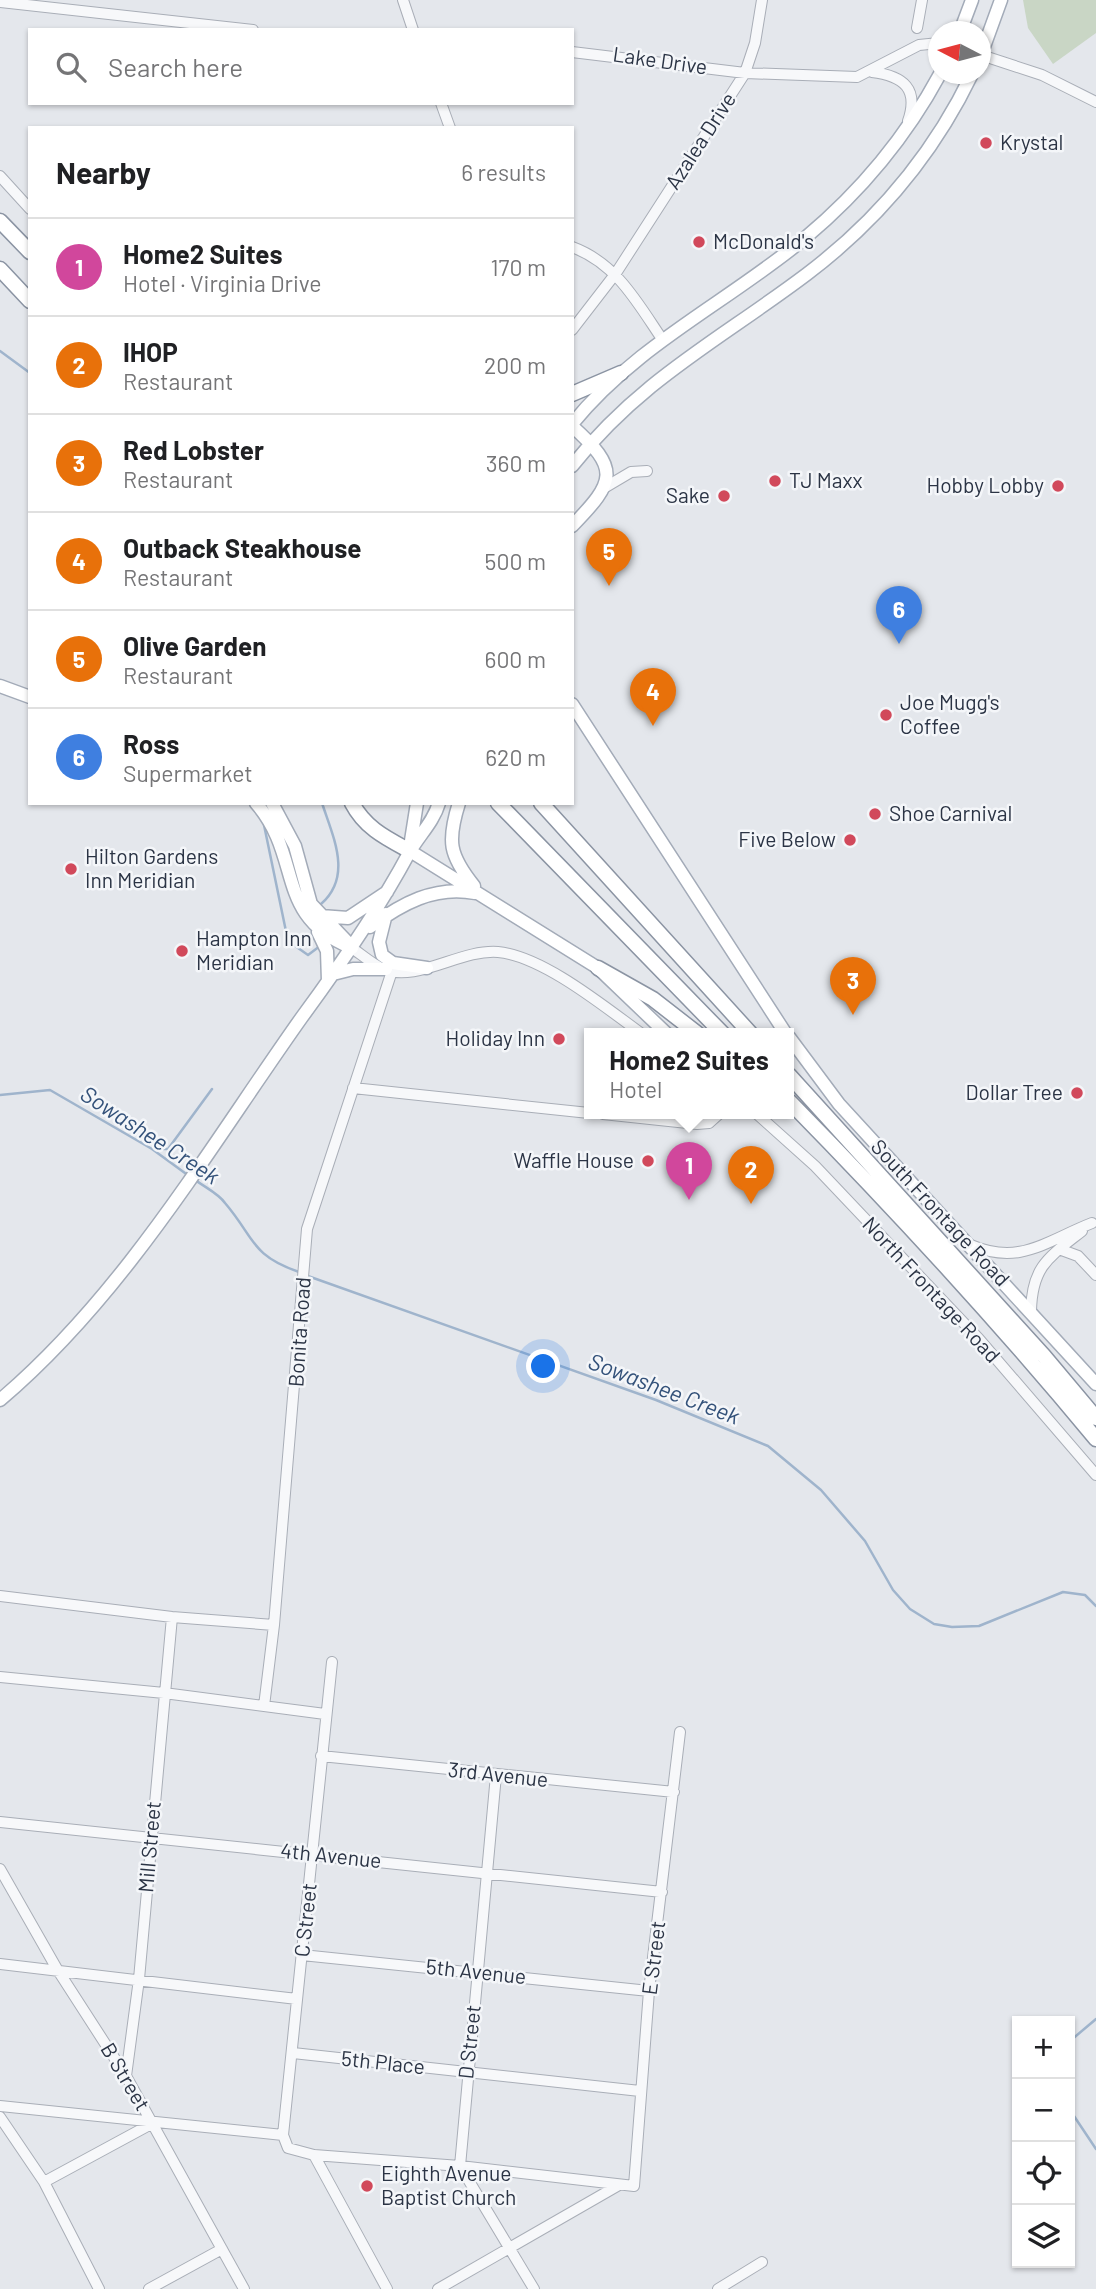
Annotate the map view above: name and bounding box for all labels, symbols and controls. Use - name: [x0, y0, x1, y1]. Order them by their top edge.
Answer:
- north arrow: [928, 21, 991, 84]
- search box: [28, 28, 574, 105]
- street label: Lake Drive: [611, 41, 709, 79]
- icon: search: [52, 48, 90, 86]
- text: Search here: [108, 51, 243, 82]
- street label: Azalea Drive: [659, 87, 740, 193]
- place label: Krystal: [1000, 129, 1063, 154]
- marker: Krystal: [978, 135, 994, 151]
- text: Nearby: [56, 154, 151, 190]
- text: 6 results: [461, 158, 546, 186]
- place label: McDonald's: [713, 228, 814, 253]
- marker: McDonald's: [691, 234, 707, 250]
- text: Home2 Suites: [123, 238, 282, 269]
- text: 1: [75, 253, 83, 281]
- text: 170 m: [490, 253, 546, 281]
- text: Hotel · Virginia Drive: [123, 269, 322, 297]
- text: IHOP: [123, 336, 178, 367]
- text: 2: [73, 351, 85, 379]
- text: 200 m: [484, 351, 546, 379]
- text: Restaurant: [123, 367, 233, 395]
- text: Red Lobster: [123, 434, 264, 465]
- text: 3: [73, 449, 85, 477]
- text: 360 m: [486, 449, 546, 477]
- text: Restaurant: [123, 465, 233, 493]
- place label: TJ Maxx: [789, 467, 863, 492]
- place label: Hobby Lobby: [926, 472, 1044, 497]
- marker: TJ Maxx: [767, 473, 783, 489]
- marker: Hobby Lobby: [1050, 478, 1066, 494]
- place label: Sake: [666, 482, 710, 507]
- marker: Sake: [716, 488, 732, 504]
- pin: 5: [586, 528, 632, 586]
- text: Outback Steakhouse: [123, 532, 362, 563]
- text: 4: [72, 547, 86, 575]
- text: 500 m: [485, 547, 546, 575]
- text: Restaurant: [123, 563, 233, 591]
- pin: 6: [876, 586, 922, 644]
- text: Olive Garden: [123, 630, 267, 661]
- text: 5: [73, 645, 85, 673]
- text: 600 m: [485, 645, 546, 673]
- text: Restaurant: [123, 661, 233, 689]
- pin: 4: [630, 668, 676, 726]
- place label: Joe Mugg's Coffee: [900, 689, 1000, 738]
- marker: Joe Mugg's Coffee: [878, 707, 894, 723]
- text: Ross: [123, 728, 179, 759]
- text: 6: [73, 743, 85, 771]
- text: 620 m: [485, 743, 546, 771]
- text: Supermarket: [123, 759, 253, 787]
- place label: Shoe Carnival: [889, 800, 1012, 825]
- marker: Shoe Carnival: [867, 806, 883, 822]
- place label: Five Below: [738, 826, 836, 851]
- marker: Five Below: [842, 832, 858, 848]
- place label: Hilton Gardens Inn Meridian: [85, 843, 218, 892]
- marker: Hilton Gardens Inn Meridian: [63, 861, 79, 877]
- place label: Hampton Inn Meridian: [196, 925, 312, 974]
- marker: Hampton Inn Meridian: [174, 943, 190, 959]
- pin: 3: [830, 957, 876, 1015]
- place label: Holiday Inn: [446, 1025, 545, 1050]
- popup: [584, 1028, 794, 1119]
- marker: Holiday Inn: [551, 1031, 567, 1047]
- text: Home2 Suites: [609, 1044, 769, 1075]
- text: Hotel: [609, 1075, 662, 1103]
- water label: Sowashee Creek: [76, 1079, 225, 1189]
- place label: Dollar Tree: [966, 1079, 1063, 1104]
- marker: Dollar Tree: [1069, 1085, 1085, 1101]
- street label: South Frontage Road: [867, 1133, 1016, 1291]
- pin: 1: [666, 1142, 712, 1200]
- pin: 2: [728, 1146, 774, 1204]
- place label: Waffle House: [514, 1147, 634, 1172]
- marker: Waffle House: [640, 1153, 656, 1169]
- street label: North Frontage Road: [858, 1211, 1006, 1367]
- street label: Bonita Road: [282, 1276, 315, 1388]
- water label: Sowashee Creek: [585, 1346, 744, 1430]
- your location: [526, 1349, 560, 1383]
- street label: 3rd Avenue: [447, 1756, 550, 1791]
- street label: Mill Street: [132, 1800, 165, 1894]
- street label: 4th Avenue: [279, 1837, 383, 1872]
- street label: C Street: [288, 1882, 321, 1958]
- street label: E Street: [636, 1919, 669, 1996]
- street label: 5th Avenue: [425, 1953, 528, 1988]
- street label: D Street: [452, 2003, 485, 2080]
- map controls: [1012, 2016, 1075, 2268]
- button: +: [1012, 2016, 1075, 2079]
- street label: B Street: [96, 2038, 156, 2115]
- street label: 5th Place: [340, 2045, 426, 2078]
- button: −: [1012, 2079, 1075, 2142]
- button: locate: [1012, 2142, 1075, 2205]
- place label: Eighth Avenue Baptist Church: [381, 2160, 516, 2209]
- marker: Eighth Avenue Baptist Church: [359, 2178, 375, 2194]
- button: layers: [1012, 2205, 1075, 2268]

